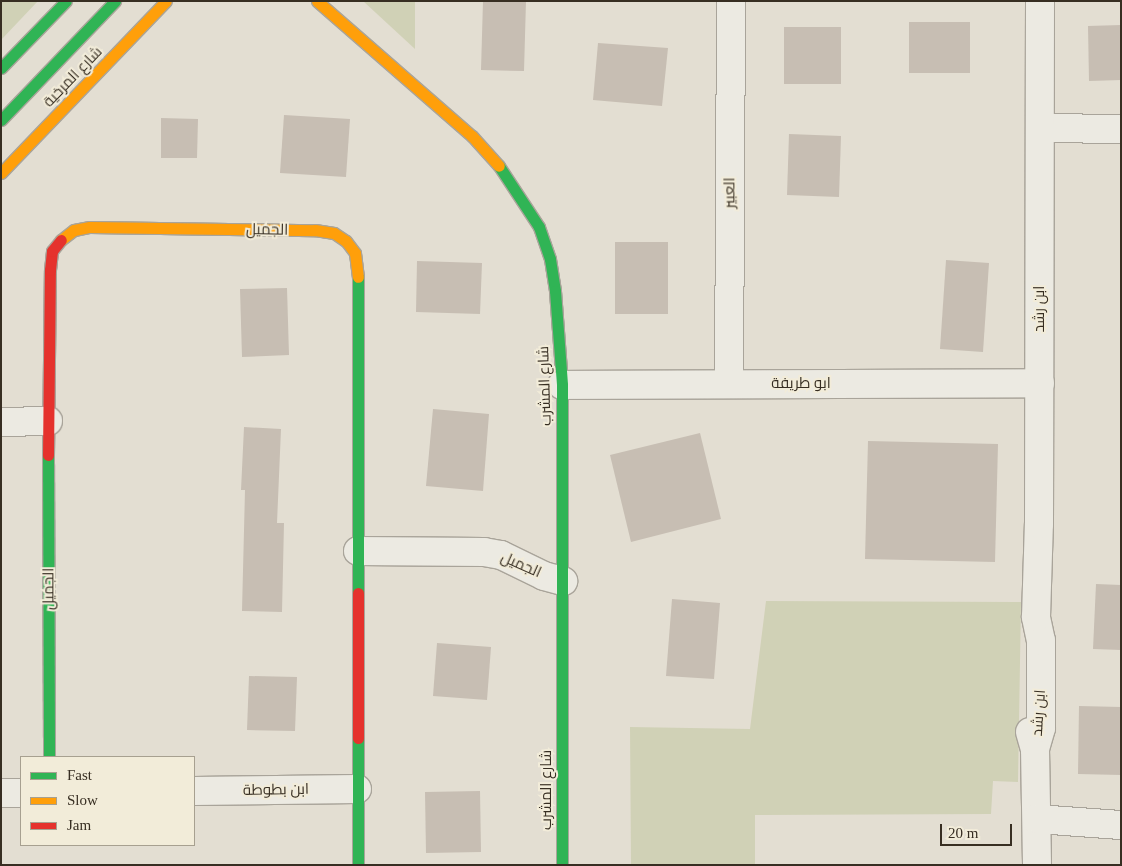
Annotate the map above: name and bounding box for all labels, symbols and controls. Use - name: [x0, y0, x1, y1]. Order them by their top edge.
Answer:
- street label: شارع المرخية: [40, 43, 106, 111]
- street label: العبير: [721, 177, 739, 209]
- street label: الجميل: [246, 221, 288, 239]
- street label: ابن رشد: [1031, 286, 1049, 332]
- street label: شارع المشرب: [535, 346, 555, 426]
- street label: ابو طريفة: [771, 375, 831, 393]
- street label: الجميل: [498, 548, 544, 582]
- street label: الجميل: [40, 568, 58, 610]
- street label: ابن رشد: [1028, 689, 1050, 737]
- street label: شارع المشرب: [538, 750, 556, 830]
- legend: [20, 756, 195, 846]
- text: Fast: [67, 767, 92, 783]
- street label: ابن بطوطة: [243, 780, 309, 800]
- text: Slow: [67, 792, 98, 808]
- scale bar: [942, 814, 1014, 846]
- text: Jam: [67, 817, 91, 833]
- text: 20 m: [948, 825, 978, 841]

